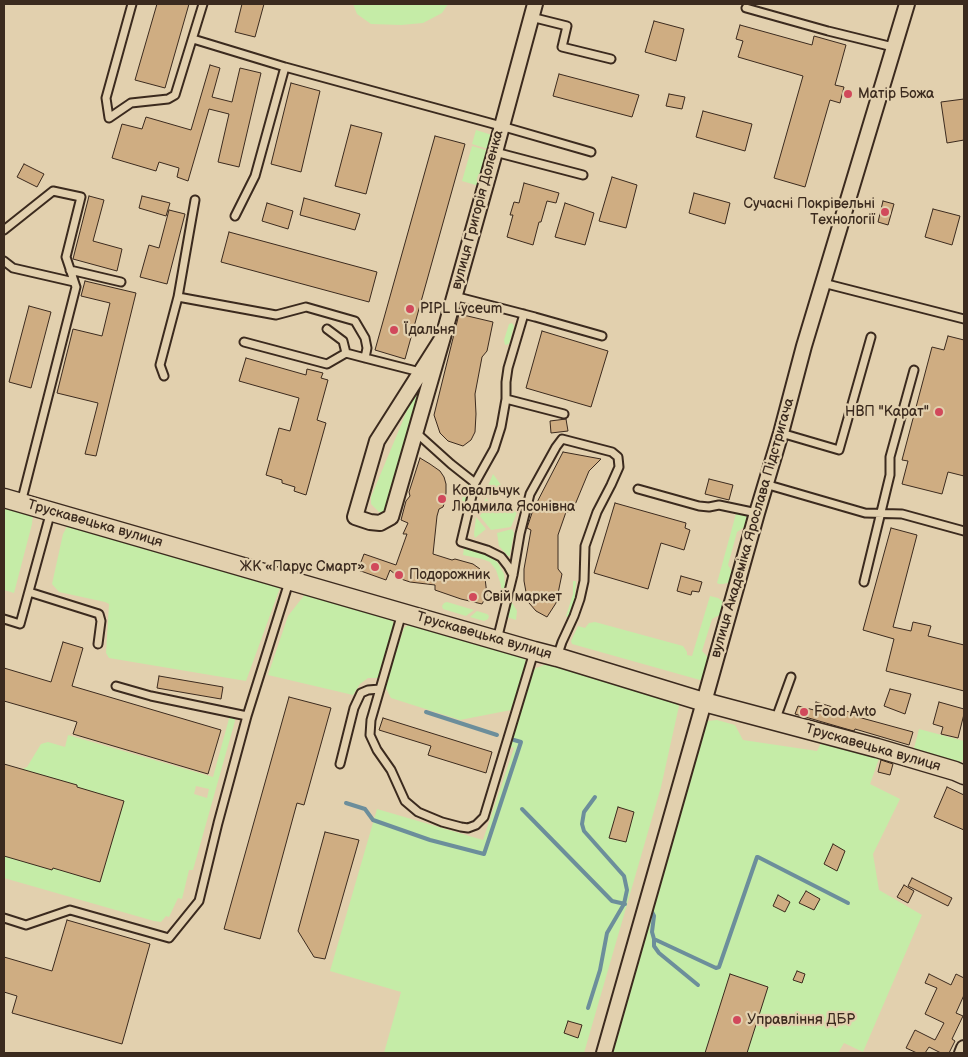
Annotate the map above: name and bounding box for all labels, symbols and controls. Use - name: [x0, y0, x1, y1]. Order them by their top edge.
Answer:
- place label: Матір Божа: [858, 86, 934, 102]
- marker: Матір Божа: [842, 88, 854, 100]
- street label: вулиця Григорія Доленка: [449, 128, 507, 292]
- place label: Сучасні Покрівельні Технології: [744, 196, 875, 228]
- marker: Сучасні Покрівельні Технології: [879, 206, 891, 218]
- place label: PIPL Lyceum: [420, 301, 502, 317]
- marker: PIPL Lyceum: [404, 303, 416, 315]
- place label: Їдальня: [404, 322, 455, 338]
- marker: Їдальня: [388, 324, 400, 336]
- street label: вулиця Академіка Ярослава Підстригача: [708, 396, 798, 660]
- place label: НВП "Карат": [845, 404, 929, 420]
- marker: НВП "Карат": [933, 406, 945, 418]
- place label: Ковальчук Людмила Ясонівна: [452, 483, 575, 516]
- marker: Ковальчук Людмила Ясонівна: [436, 493, 448, 505]
- street label: Трускавецька вулиця: [25, 497, 165, 551]
- place label: ЖК «Парус Смарт»: [240, 559, 365, 575]
- marker: ЖК «Парус Смарт»: [369, 561, 381, 573]
- place label: Подорожник: [409, 567, 490, 583]
- marker: Подорожник: [393, 569, 405, 581]
- place label: Свiй маркет: [483, 589, 562, 605]
- marker: Свiй маркет: [467, 591, 479, 603]
- street label: Трускавецька вулиця: [414, 609, 554, 663]
- place label: Food Avto: [814, 704, 876, 720]
- marker: Food Avto: [798, 706, 810, 718]
- street label: Трускавецька вулиця: [803, 721, 943, 775]
- place label: Управління ДБР: [747, 1012, 855, 1028]
- marker: Управління ДБР: [731, 1014, 743, 1026]

